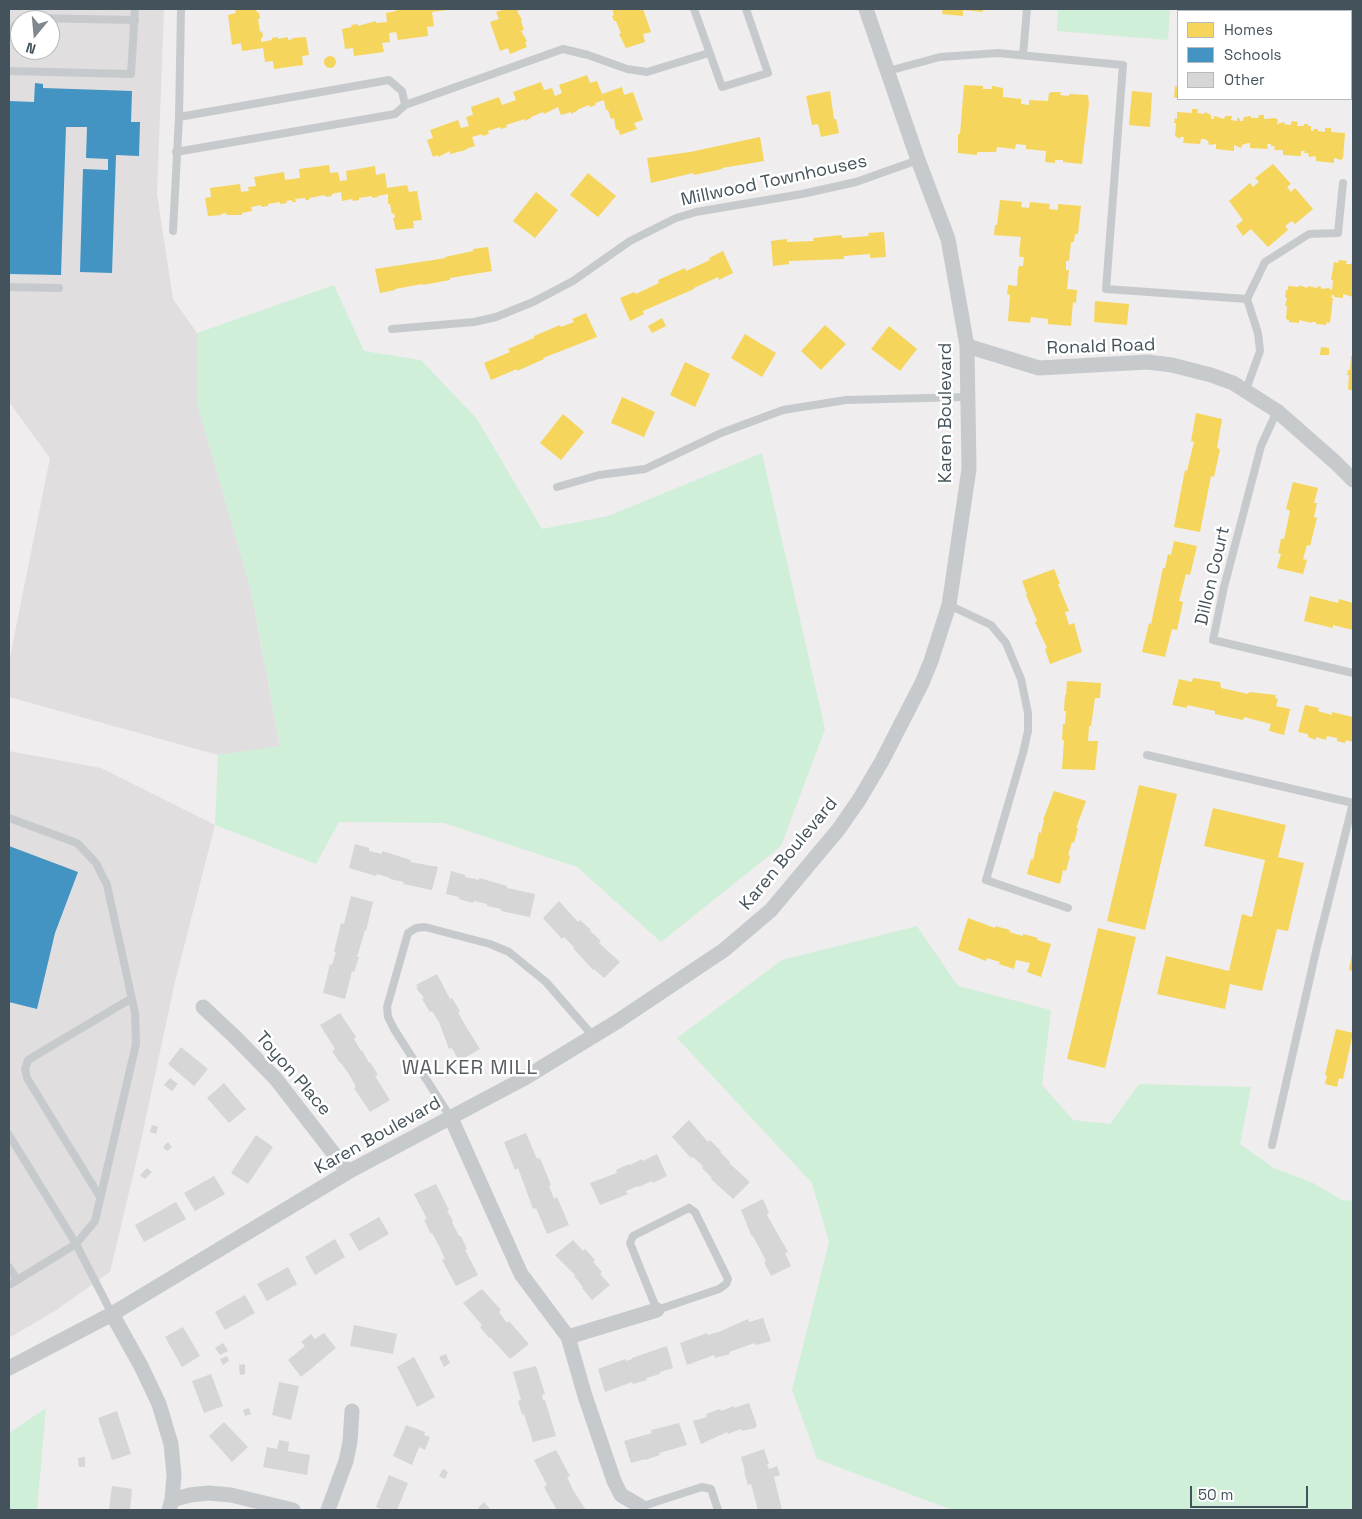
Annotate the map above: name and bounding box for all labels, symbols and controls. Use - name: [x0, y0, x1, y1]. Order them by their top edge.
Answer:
- north arrow: [10, 10, 60, 60]
- legend: [1177, 10, 1352, 100]
- text: Homes: [1224, 20, 1273, 39]
- text: N: [24, 38, 38, 58]
- text: Schools: [1224, 45, 1281, 64]
- text: Other: [1224, 70, 1265, 89]
- street label: Millwood Townhouses: [679, 151, 869, 211]
- street label: Ronald Road: [1046, 334, 1156, 360]
- street label: Karen Boulevard: [935, 343, 957, 483]
- street label: Dillon Court: [1191, 525, 1235, 627]
- street label: Karen Boulevard: [736, 793, 842, 915]
- street label: Toyon Place: [251, 1027, 335, 1121]
- district label: WALKER MILL: [400, 1057, 540, 1081]
- street label: Karen Boulevard: [311, 1092, 445, 1180]
- scale bar: [1192, 1476, 1310, 1508]
- text: 50 m: [1198, 1485, 1233, 1504]

